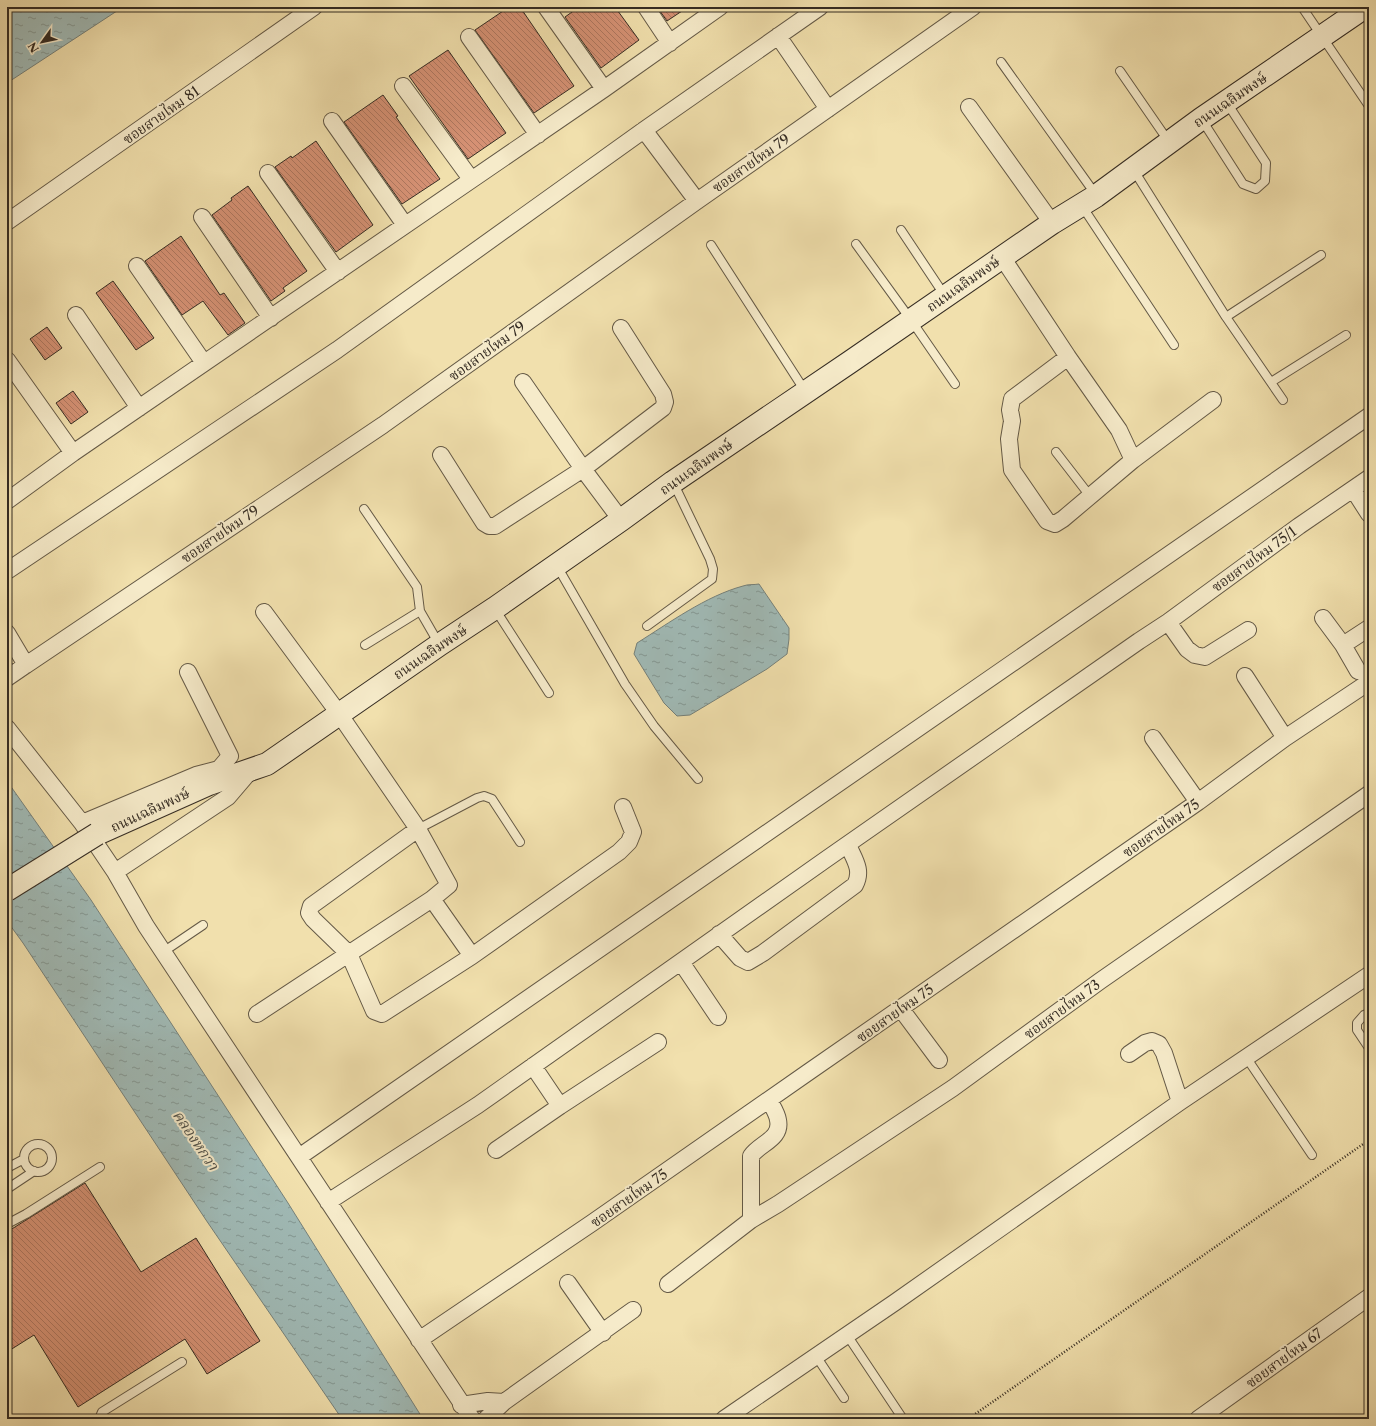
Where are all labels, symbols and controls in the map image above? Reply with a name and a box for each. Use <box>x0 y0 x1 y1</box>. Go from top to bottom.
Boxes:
north arrow <box>22 22 62 62</box>
text: N <box>25 39 42 55</box>
street label: ถนนเฉลิมพงษ์ <box>1190 68 1271 131</box>
street label: ซอยสายไหม 81 <box>119 81 203 148</box>
street label: ซอยสายไหม 79 <box>708 129 793 196</box>
street label: ถนนเฉลิมพงษ์ <box>923 252 1003 316</box>
street label: ซอยสายไหม 79 <box>445 316 529 385</box>
street label: ถนนเฉลิมพงษ์ <box>656 435 736 499</box>
street label: ซอยสายไหม 79 <box>177 500 263 567</box>
street label: ซอยสายไหม 75/1 <box>1207 521 1300 596</box>
street label: ถนนเฉลิมพงษ์ <box>390 620 471 683</box>
street label: ถนนเฉลิมพงษ์ <box>108 784 193 836</box>
street label: ซอยสายไหม 75 <box>1118 794 1203 861</box>
street label: ซอยสายไหม 73 <box>1020 974 1104 1043</box>
street label: ซอยสายไหม 75 <box>852 979 937 1046</box>
water label: คลองหกวา <box>169 1106 223 1174</box>
street label: ซอยสายไหม 75 <box>586 1164 671 1231</box>
street label: ซอยสายไหม 67 <box>1242 1323 1326 1392</box>

